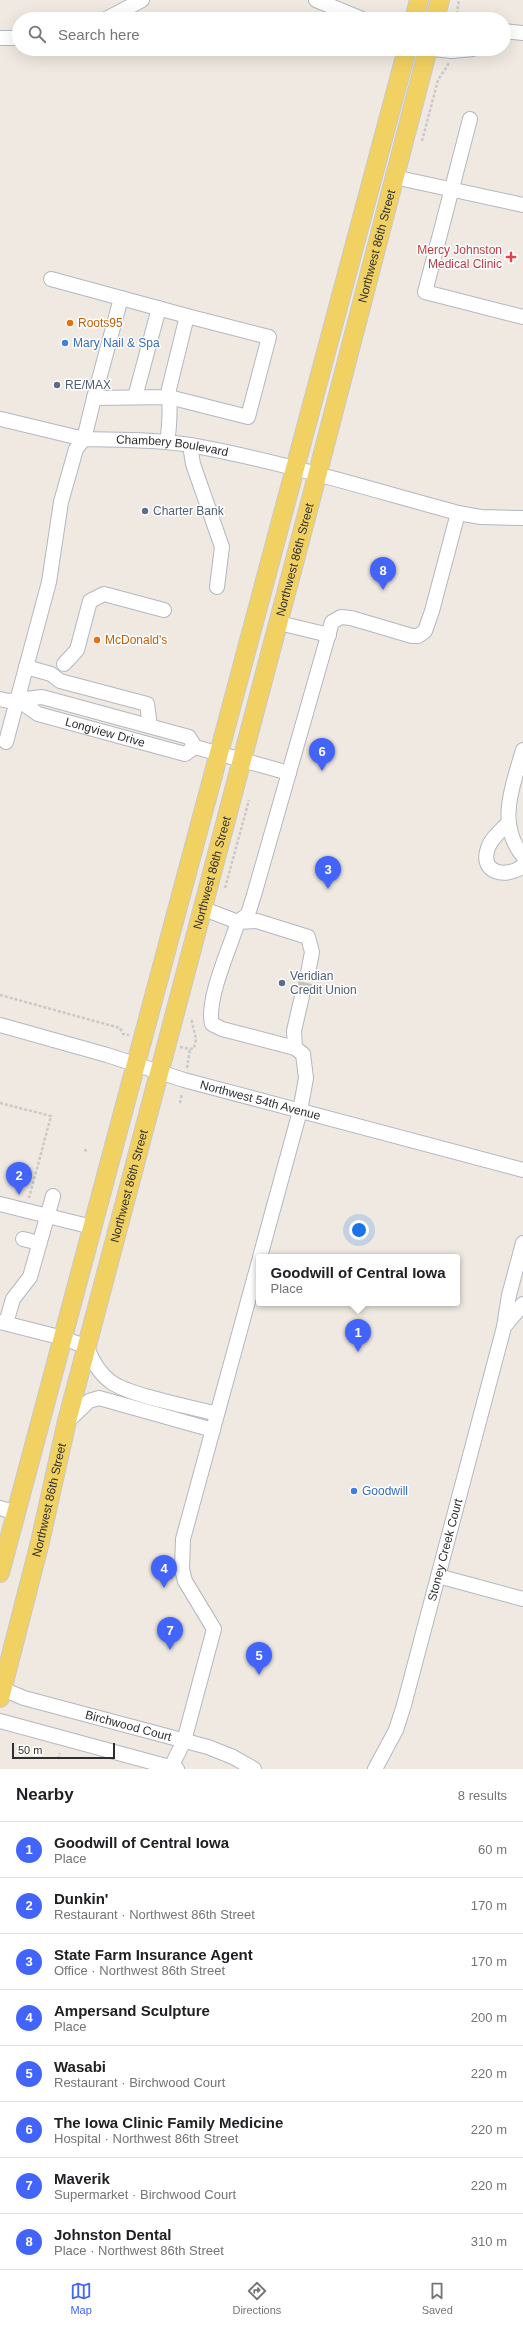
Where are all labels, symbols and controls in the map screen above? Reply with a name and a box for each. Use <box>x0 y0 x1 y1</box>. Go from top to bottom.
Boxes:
search box <box>12 12 511 56</box>
icon: search <box>26 23 48 45</box>
text: Search here <box>58 26 140 43</box>
street label: Northwest 86th Street <box>355 188 398 304</box>
place label: Mercy Johnston Medical Clinic <box>417 243 502 271</box>
marker: Mercy Johnston Medical Clinic <box>505 251 517 263</box>
place label: Roots95 <box>78 316 123 330</box>
marker: Roots95 <box>65 318 75 328</box>
place label: Mary Nail & Spa <box>73 336 160 350</box>
marker: Mary Nail & Spa <box>60 338 70 348</box>
place label: RE/MAX <box>65 378 111 392</box>
marker: RE/MAX <box>52 380 62 390</box>
street label: Chambery Boulevard <box>116 433 229 459</box>
street label: Northwest 86th Street <box>273 501 317 618</box>
place label: Charter Bank <box>153 504 225 518</box>
marker: Charter Bank <box>140 506 150 516</box>
pin: 8 <box>370 557 396 590</box>
place label: McDonald's <box>105 633 167 647</box>
marker: McDonald's <box>92 635 102 645</box>
street label: Longview Drive <box>64 715 147 750</box>
pin: 6 <box>309 738 335 771</box>
street label: Northwest 86th Street <box>190 814 234 931</box>
pin: 3 <box>315 856 341 889</box>
place label: Veridian Credit Union <box>290 969 357 997</box>
marker: Veridian Credit Union <box>277 978 287 988</box>
street label: Northwest 54th Avenue <box>199 1078 322 1123</box>
street label: Northwest 86th Street <box>108 1127 151 1244</box>
pin: 2 <box>6 1162 32 1195</box>
your location <box>349 1220 369 1240</box>
popup <box>256 1254 460 1306</box>
text: Goodwill of Central Iowa <box>270 1264 446 1281</box>
text: Place <box>270 1281 303 1296</box>
pin: 1 <box>345 1319 371 1352</box>
street label: Northwest 86th Street <box>29 1441 69 1558</box>
place label: Goodwill <box>362 1484 408 1498</box>
marker: Goodwill <box>349 1486 359 1496</box>
street label: Stoney Creek Court <box>425 1496 465 1603</box>
pin: 4 <box>151 1555 177 1588</box>
pin: 7 <box>157 1617 183 1650</box>
pin: 5 <box>246 1642 272 1675</box>
street label: Birchwood Court <box>84 1708 174 1744</box>
scale bar <box>12 1741 115 1760</box>
text: 50 m <box>18 1744 42 1756</box>
text: Nearby <box>16 1785 74 1804</box>
text: 8 results <box>458 1788 507 1803</box>
text: Goodwill of Central Iowa <box>54 1834 229 1851</box>
text: 1 <box>25 1842 33 1857</box>
text: 60 m <box>478 1842 507 1857</box>
text: Place <box>54 1851 87 1866</box>
text: Dunkin' <box>54 1890 108 1907</box>
text: 2 <box>25 1898 33 1913</box>
text: 170 m <box>471 1898 507 1913</box>
text: Restaurant · Northwest 86th Street <box>54 1907 255 1922</box>
text: State Farm Insurance Agent <box>54 1946 253 1963</box>
text: 3 <box>25 1954 33 1969</box>
text: 170 m <box>471 1954 507 1969</box>
text: Office · Northwest 86th Street <box>54 1963 225 1978</box>
text: Ampersand Sculpture <box>54 2002 210 2019</box>
text: 4 <box>25 2010 33 2025</box>
text: 200 m <box>471 2010 507 2025</box>
text: Place <box>54 2019 87 2034</box>
text: Wasabi <box>54 2058 106 2075</box>
text: 5 <box>25 2066 33 2081</box>
text: 220 m <box>471 2066 507 2081</box>
text: Restaurant · Birchwood Court <box>54 2075 225 2090</box>
text: The Iowa Clinic Family Medicine <box>54 2114 283 2131</box>
text: 6 <box>25 2122 33 2137</box>
text: 220 m <box>471 2122 507 2137</box>
text: Hospital · Northwest 86th Street <box>54 2131 238 2146</box>
text: Maverik <box>54 2170 110 2187</box>
text: 7 <box>25 2178 33 2193</box>
text: 220 m <box>471 2178 507 2193</box>
text: Supermarket · Birchwood Court <box>54 2187 236 2202</box>
text: Johnston Dental <box>54 2226 172 2243</box>
text: 8 <box>25 2234 33 2249</box>
text: 310 m <box>471 2234 507 2249</box>
text: Place · Northwest 86th Street <box>54 2243 224 2258</box>
tab: Map <box>70 2280 92 2316</box>
tab: Directions <box>232 2280 281 2316</box>
tab: Saved <box>422 2280 453 2316</box>

